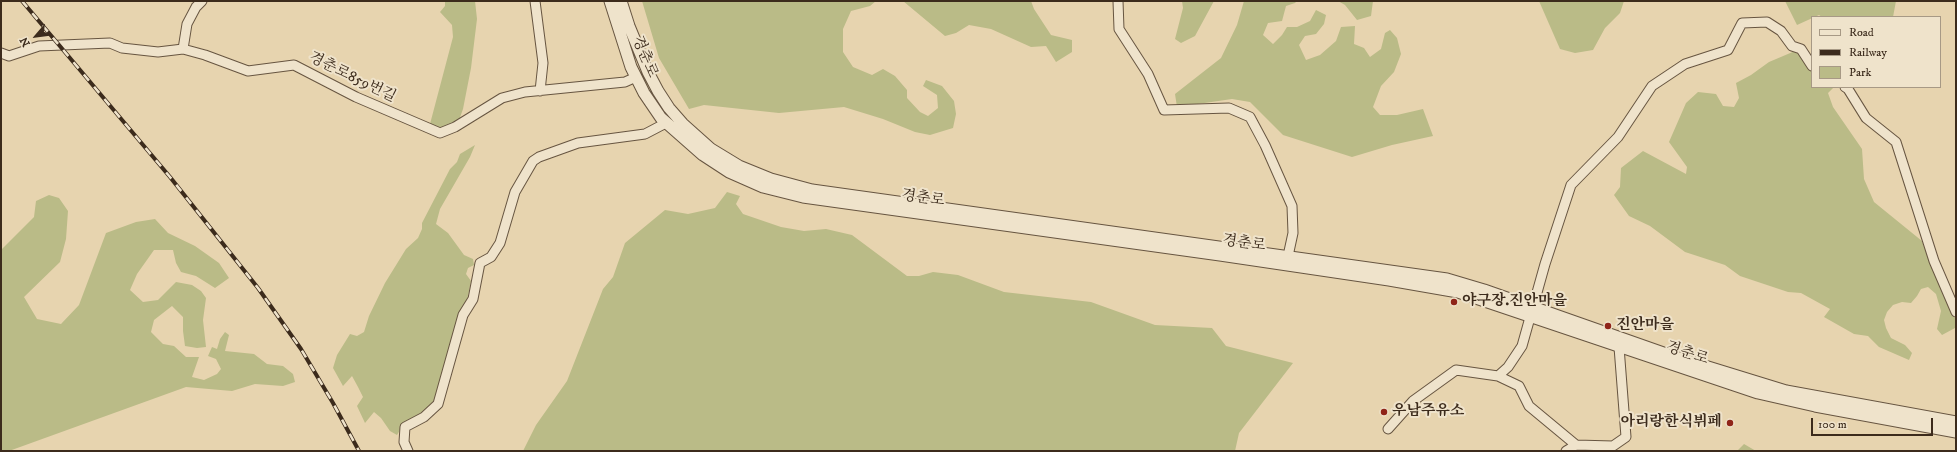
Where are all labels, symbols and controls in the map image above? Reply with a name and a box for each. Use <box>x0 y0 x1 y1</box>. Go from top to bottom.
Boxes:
north arrow <box>16 16 56 56</box>
legend <box>1811 16 1941 88</box>
text: Road <box>1849 25 1874 40</box>
street label: 경춘로 <box>627 33 661 81</box>
text: N <box>17 34 34 49</box>
text: Railway <box>1849 45 1887 60</box>
street label: 경춘로859번길 <box>305 49 399 107</box>
text: Park <box>1849 65 1871 80</box>
street label: 경춘로 <box>900 187 946 211</box>
street label: 경춘로 <box>1221 232 1267 256</box>
place label: 야구장.진안마을 <box>1462 293 1567 311</box>
marker: 야구장.진안마을 <box>1449 297 1459 307</box>
place label: 진안마을 <box>1616 317 1674 335</box>
marker: 진안마을 <box>1603 321 1613 331</box>
street label: 경춘로 <box>1664 339 1710 369</box>
place label: 우남주유소 <box>1392 403 1464 421</box>
marker: 우남주유소 <box>1379 407 1389 417</box>
scale bar <box>1813 410 1935 436</box>
place label: 아리랑한식뷔페 <box>1621 414 1722 432</box>
text: 100 m <box>1818 417 1847 432</box>
marker: 아리랑한식뷔페 <box>1725 418 1735 428</box>

